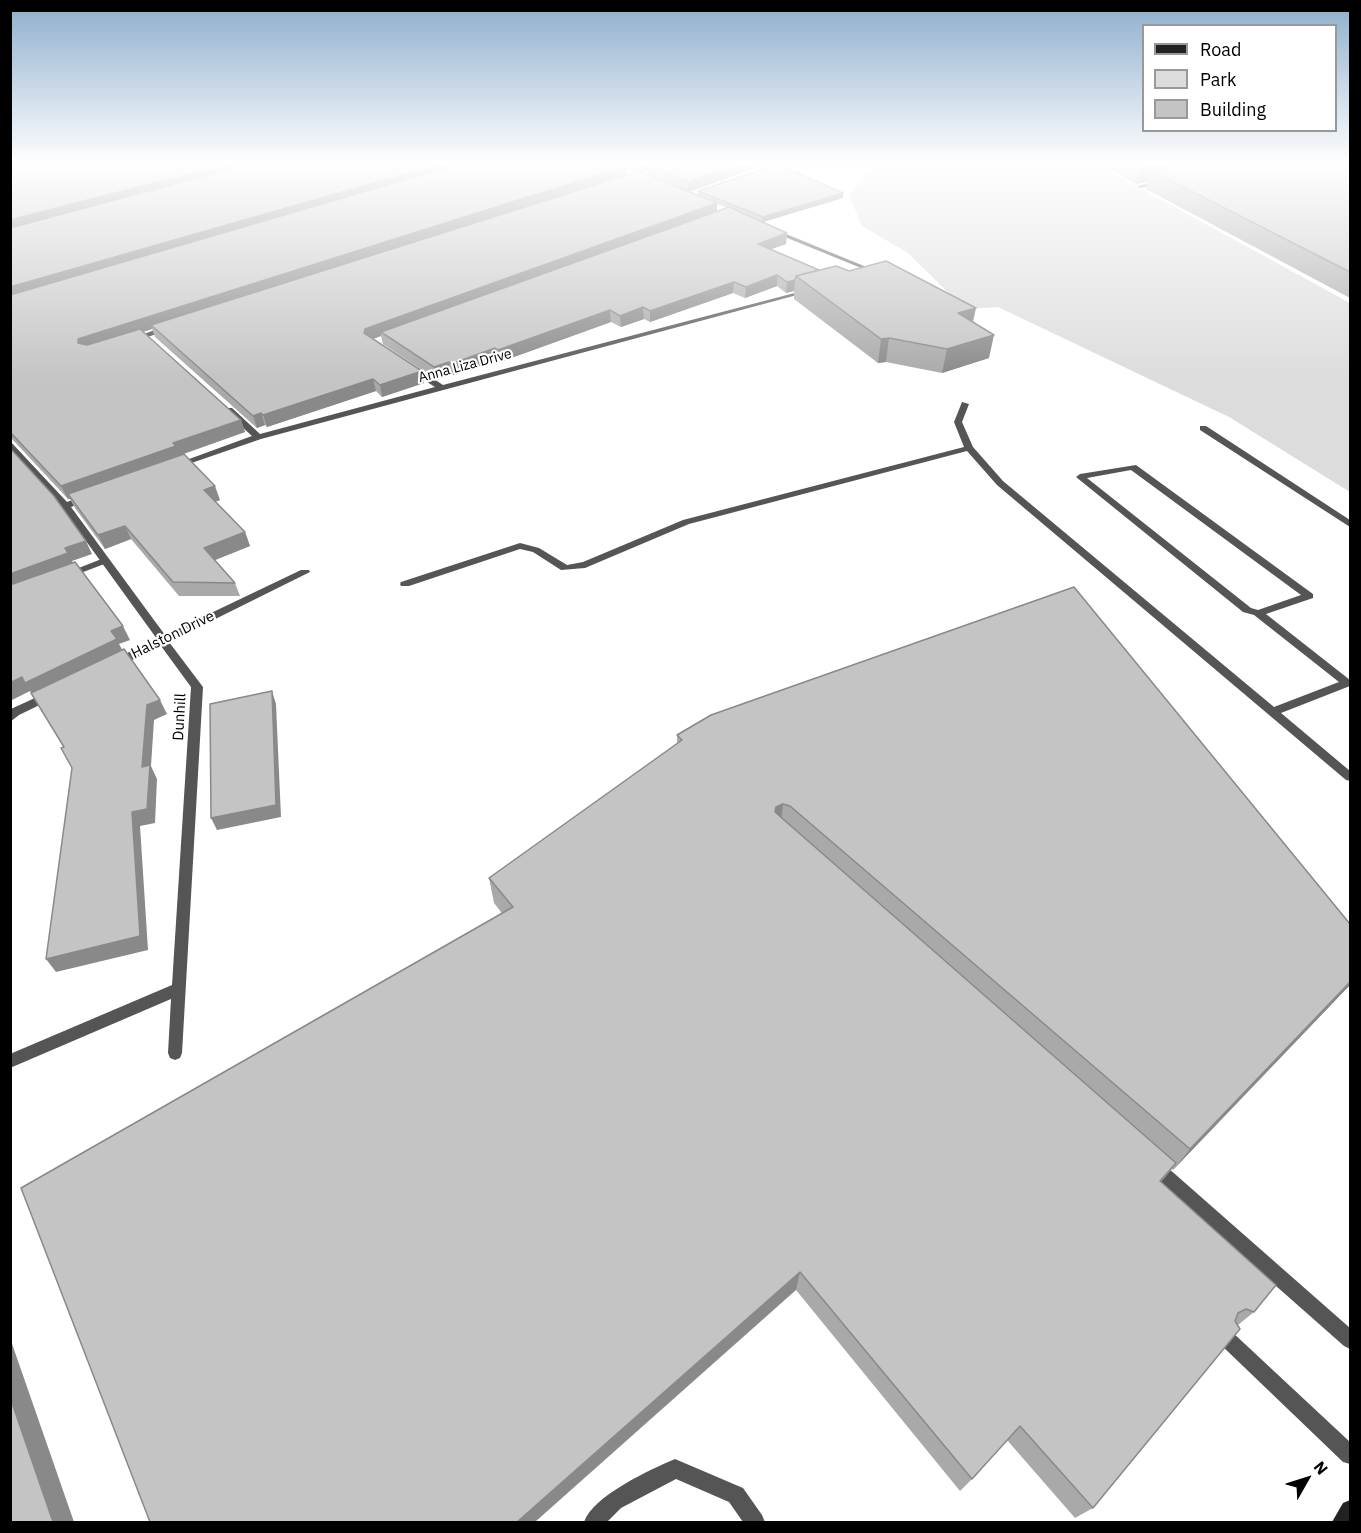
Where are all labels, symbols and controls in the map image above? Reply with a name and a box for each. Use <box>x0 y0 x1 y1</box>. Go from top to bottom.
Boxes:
legend <box>1142 24 1337 132</box>
text: Road <box>1200 38 1241 61</box>
text: Park <box>1200 68 1236 91</box>
text: Building <box>1200 98 1266 121</box>
street label: Anna Liza Drive <box>416 345 514 387</box>
street label: Halston Drive <box>128 607 218 663</box>
street label: Dunhill <box>170 693 190 741</box>
north arrow <box>1277 1449 1337 1509</box>
text: N <box>1310 1457 1332 1478</box>

